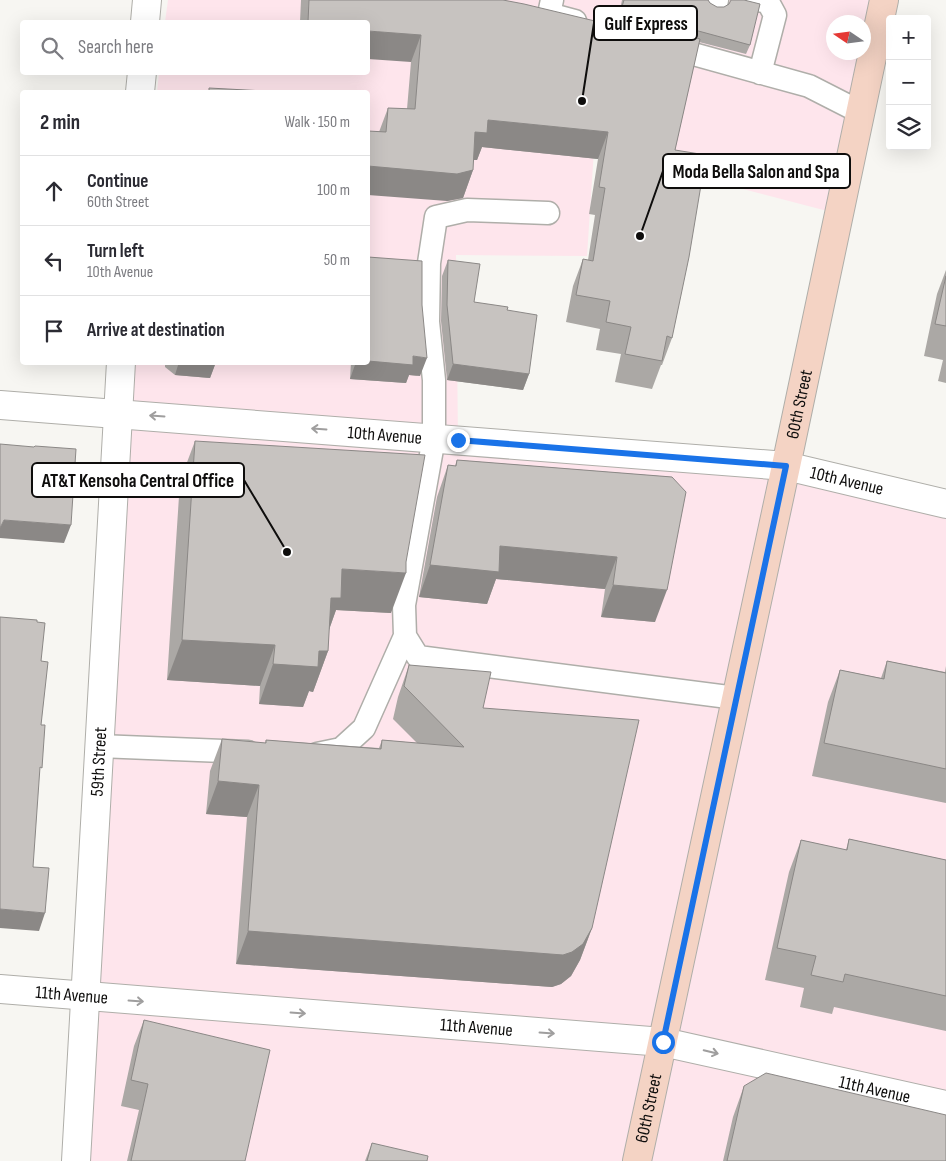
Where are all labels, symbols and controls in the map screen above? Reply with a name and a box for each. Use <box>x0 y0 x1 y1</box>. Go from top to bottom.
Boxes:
callout: Gulf Express <box>594 6 697 40</box>
text: Gulf Express <box>604 13 688 36</box>
north arrow <box>826 15 871 60</box>
map controls <box>886 15 931 150</box>
button: + <box>886 15 931 60</box>
search box <box>20 20 370 75</box>
icon: search <box>38 34 66 62</box>
text: Search here <box>78 36 154 59</box>
button: − <box>886 60 931 105</box>
button: layers <box>886 105 931 150</box>
text: 2 min <box>40 110 80 135</box>
text: Walk · 150 m <box>285 113 350 132</box>
callout: Moda Bella Salon and Spa <box>663 154 850 188</box>
text: Moda Bella Salon and Spa <box>673 161 839 184</box>
text: Continue <box>87 170 148 193</box>
icon: ahead <box>40 177 68 205</box>
text: 100 m <box>317 181 350 200</box>
text: 60th Street <box>87 193 149 212</box>
text: Turn left <box>87 240 144 263</box>
icon: left <box>40 247 68 275</box>
text: 50 m <box>324 251 350 270</box>
text: 10th Avenue <box>87 263 153 282</box>
icon: arrive <box>40 317 68 345</box>
text: Arrive at destination <box>87 319 225 342</box>
street label: 60th Street <box>782 367 817 441</box>
one-way arrow <box>149 412 165 421</box>
street label: 10th Avenue <box>347 422 423 448</box>
one-way arrow <box>311 424 327 434</box>
route end <box>447 429 470 452</box>
street label: 10th Avenue <box>808 462 886 499</box>
callout: AT&T Kensoha Central Office <box>32 463 244 497</box>
text: AT&T Kensoha Central Office <box>41 470 234 493</box>
street label: 59th Street <box>86 726 111 797</box>
street label: 11th Avenue <box>35 981 109 1008</box>
one-way arrow <box>128 996 144 1005</box>
one-way arrow <box>290 1009 306 1018</box>
street label: 11th Avenue <box>439 1014 514 1040</box>
one-way arrow <box>539 1028 555 1037</box>
route start <box>652 1031 675 1054</box>
one-way arrow <box>702 1048 718 1058</box>
street label: 60th Street <box>631 1071 666 1145</box>
street label: 11th Avenue <box>837 1071 912 1107</box>

